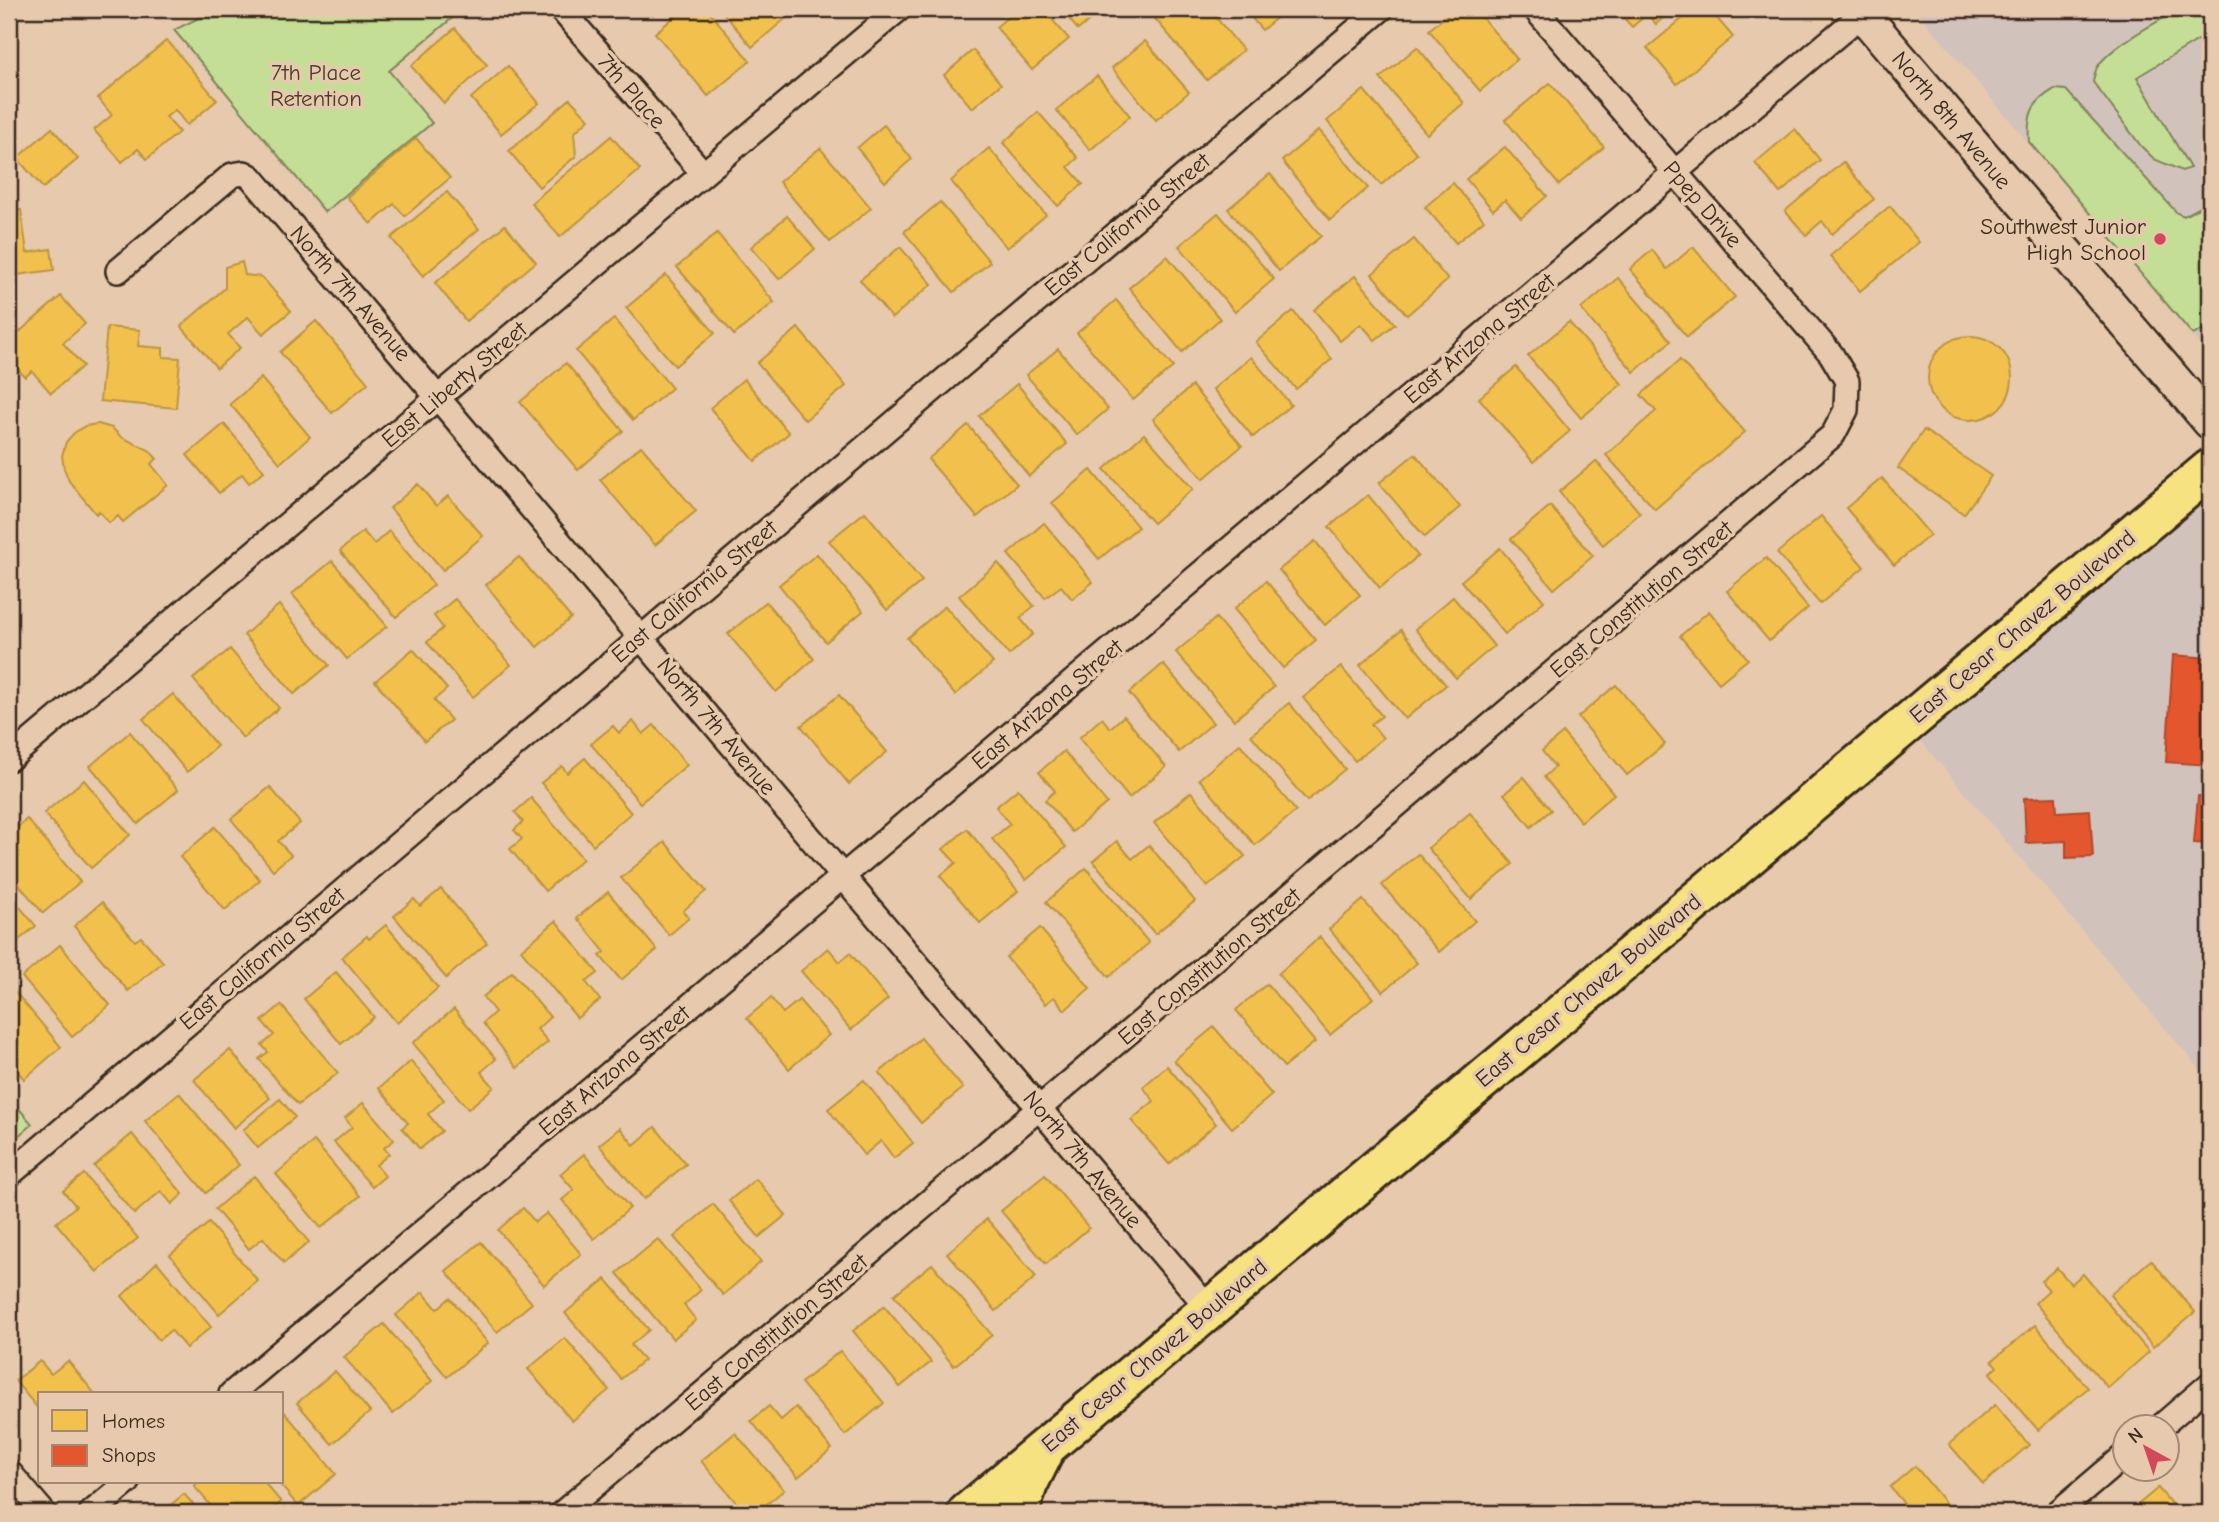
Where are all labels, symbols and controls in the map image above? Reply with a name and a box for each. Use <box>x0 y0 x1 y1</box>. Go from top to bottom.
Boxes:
street label: North 8th Avenue <box>1886 46 2017 195</box>
street label: 7th Place <box>592 49 671 134</box>
park label: 7th Place Retention <box>270 59 362 112</box>
street label: East California Street <box>1039 146 1217 302</box>
street label: Ppep Drive <box>1658 155 1748 253</box>
place label: Southwest Junior High School <box>1980 213 2147 266</box>
street label: North 7th Avenue <box>284 220 417 367</box>
marker: Southwest Junior High School <box>2152 231 2168 247</box>
street label: East Arizona Street <box>1398 266 1561 409</box>
street label: East Liberty Street <box>376 315 534 453</box>
street label: East California Street <box>606 513 784 669</box>
street label: East Constitution Street <box>1544 514 1739 684</box>
street label: East Cesar Chavez Boulevard <box>1904 524 2141 729</box>
street label: East Arizona Street <box>966 632 1129 775</box>
street label: North 7th Avenue <box>651 652 782 800</box>
street label: East California Street <box>174 880 352 1036</box>
street label: East Constitution Street <box>1112 881 1307 1051</box>
street label: East Cesar Chavez Boulevard <box>1470 888 1707 1093</box>
street label: East Arizona Street <box>533 998 696 1141</box>
street label: North 7th Avenue <box>1017 1085 1148 1233</box>
street label: East Constitution Street <box>679 1247 874 1417</box>
street label: East Cesar Chavez Boulevard <box>1036 1253 1273 1458</box>
legend <box>38 1392 284 1484</box>
text: Homes <box>102 1409 165 1433</box>
north arrow <box>2110 1414 2180 1484</box>
text: N <box>2124 1423 2148 1448</box>
text: Shops <box>102 1443 156 1467</box>

